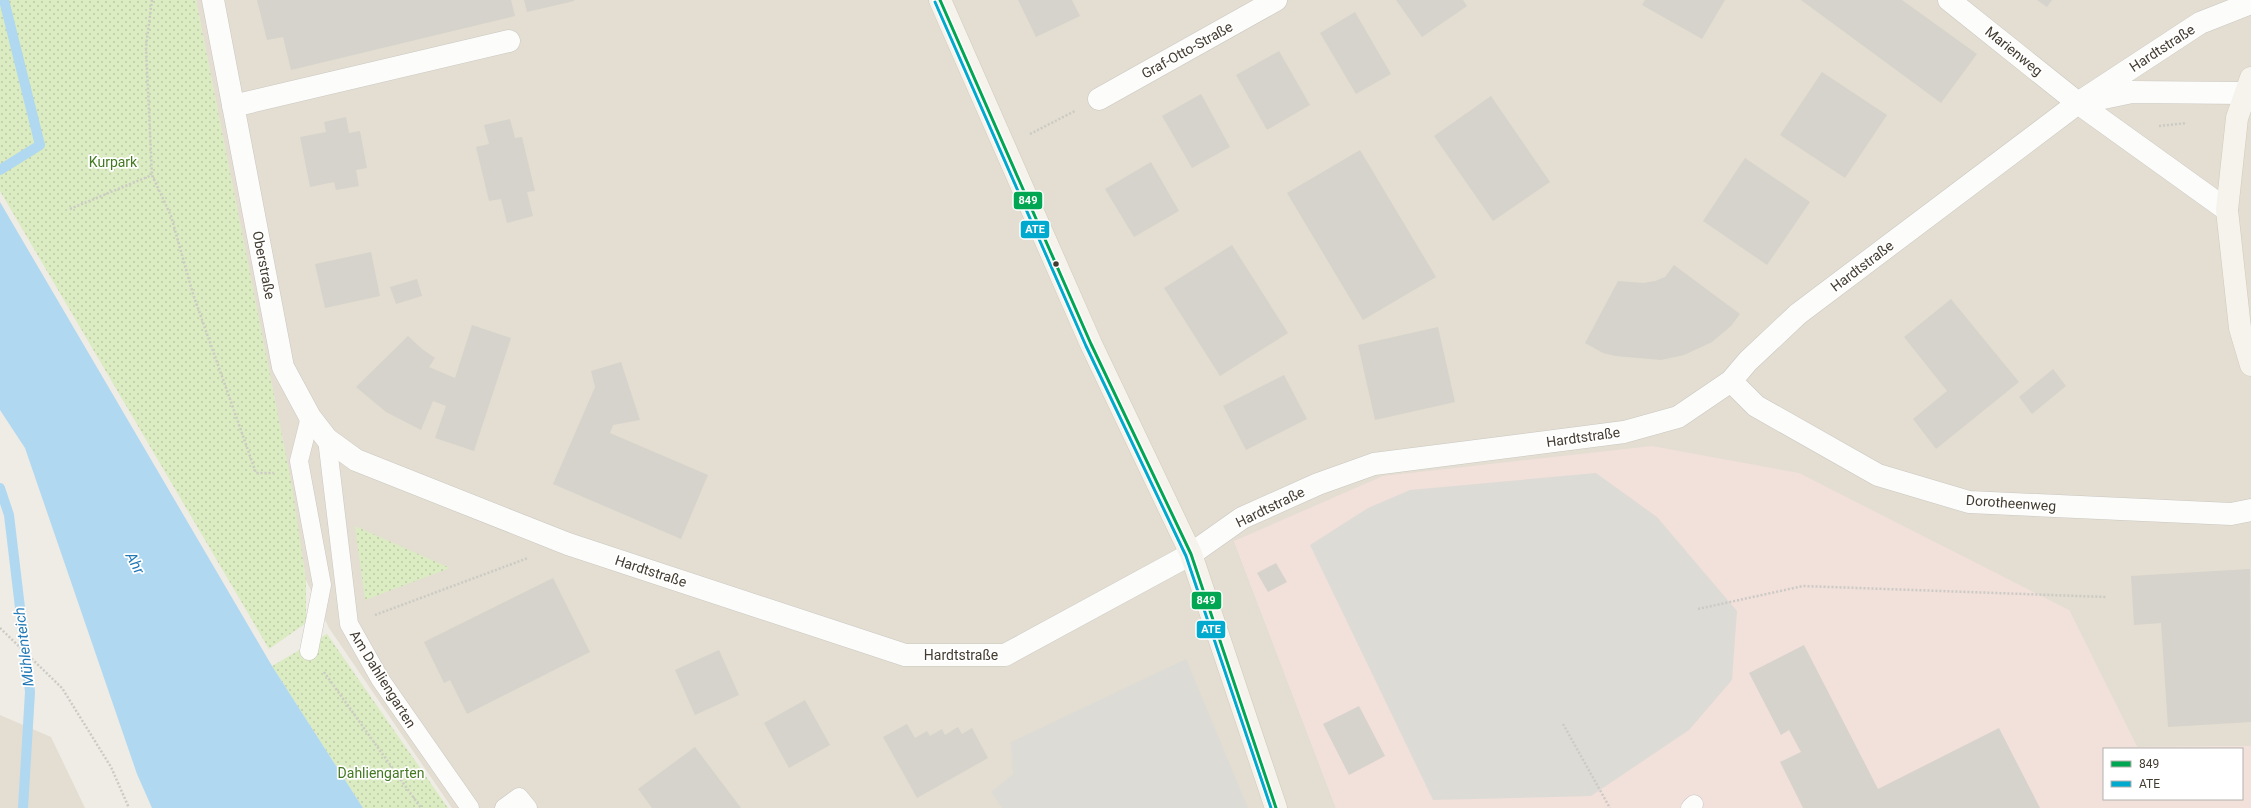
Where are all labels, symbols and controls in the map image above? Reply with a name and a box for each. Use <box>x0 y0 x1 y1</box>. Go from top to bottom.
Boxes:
street label: Graf-Otto-Straße <box>1139 18 1235 82</box>
street label: Hardtstraße <box>2126 21 2198 75</box>
street label: Marienweg <box>1982 23 2046 79</box>
park label: Kurpark <box>89 154 138 170</box>
line badge: 849 <box>1013 191 1043 210</box>
text: 849 <box>1019 194 1037 207</box>
line badge: ATE <box>1020 220 1050 239</box>
text: ATE <box>1025 223 1045 236</box>
street label: Oberstraße <box>250 229 278 301</box>
street label: Hardtstraße <box>1827 237 1897 295</box>
unlabelled marker <box>1051 259 1061 269</box>
street label: Hardtstraße <box>1545 424 1621 450</box>
street label: Hardtstraße <box>1233 484 1307 530</box>
street label: Dorotheenweg <box>1965 492 2057 514</box>
water label: Ahr <box>121 548 149 578</box>
street label: Hardtstraße <box>613 552 689 590</box>
line badge: 849 <box>1191 591 1222 610</box>
text: 849 <box>1197 594 1215 607</box>
water label: Mühlenteich <box>10 606 38 688</box>
line badge: ATE <box>1196 620 1226 639</box>
text: ATE <box>1201 623 1221 636</box>
street label: Am Dahliengarten <box>347 627 419 731</box>
street label: Hardtstraße <box>924 647 998 663</box>
legend <box>2103 748 2243 800</box>
text: 849 <box>2139 757 2159 771</box>
park label: Dahliengarten <box>338 765 424 781</box>
text: ATE <box>2139 777 2160 791</box>

